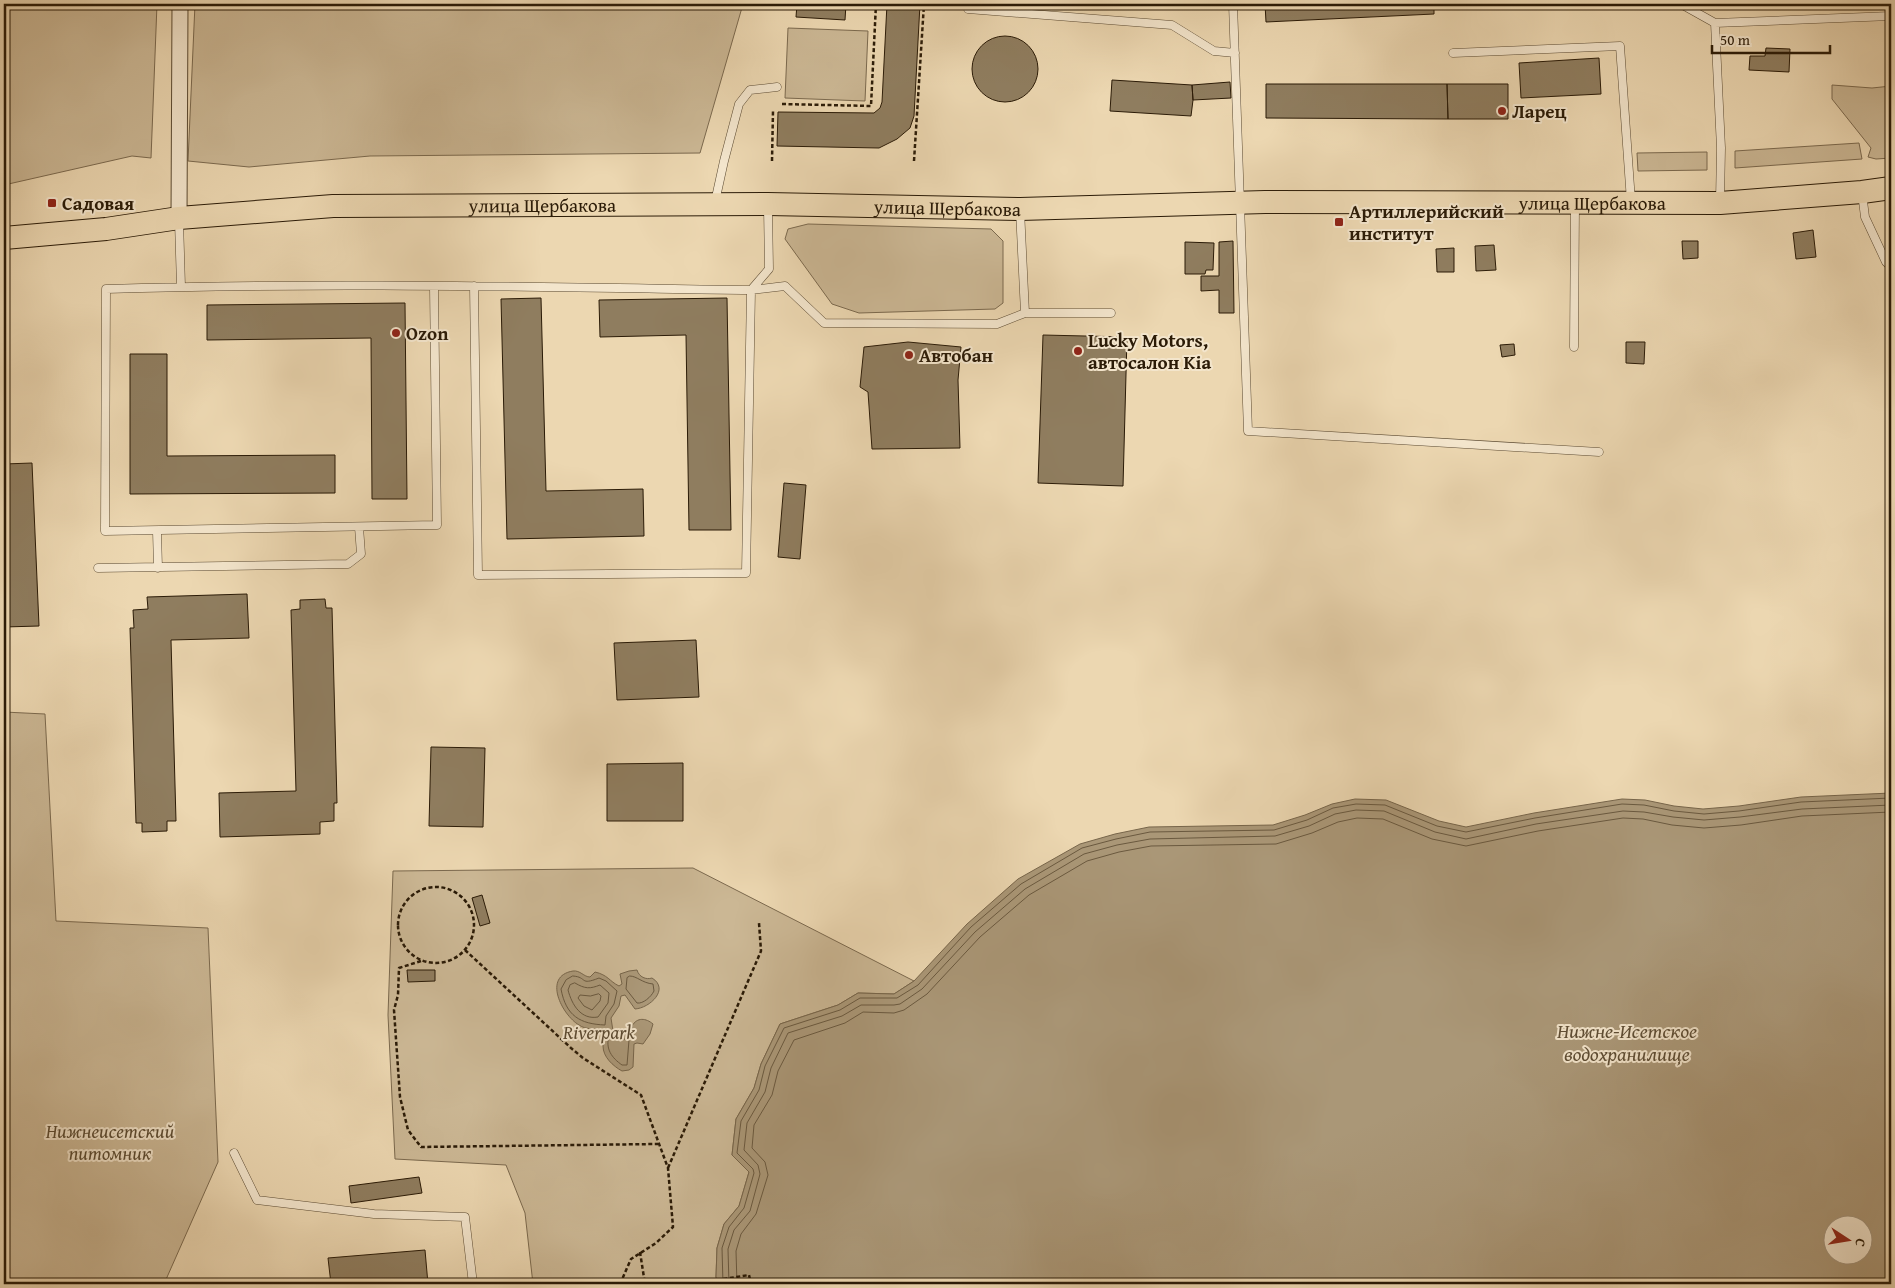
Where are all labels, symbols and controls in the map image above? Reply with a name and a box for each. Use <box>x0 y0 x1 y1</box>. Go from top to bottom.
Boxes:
scale bar <box>1712 22 1830 54</box>
text: 50 m <box>1720 29 1751 50</box>
place label: Ларец <box>1512 97 1567 125</box>
marker: Ларец <box>1496 105 1508 117</box>
place label: Садовая <box>62 189 134 217</box>
street label: улица Щербакова <box>1517 189 1666 217</box>
street label: улица Щербакова <box>467 191 616 219</box>
street label: улица Щербакова <box>872 192 1021 223</box>
marker: Садовая <box>46 197 58 209</box>
place label: Артиллерийский институт <box>1349 197 1504 247</box>
marker: Артиллерийский институт <box>1333 216 1345 228</box>
place label: Ozon <box>406 319 449 347</box>
place label: Lucky Motors, автосалон Kia <box>1088 326 1211 376</box>
marker: Ozon <box>390 327 402 339</box>
place label: Автобан <box>919 341 993 369</box>
marker: Lucky Motors, автосалон Kia <box>1072 345 1084 357</box>
marker: Автобан <box>903 349 915 361</box>
water label: Нижне-Исетское водохранилище <box>1557 1016 1697 1068</box>
park label: Riverpark <box>562 1018 635 1046</box>
park label: Нижнеисетский питомник <box>46 1117 175 1167</box>
north arrow <box>1822 1216 1872 1266</box>
text: С <box>1850 1237 1871 1249</box>

